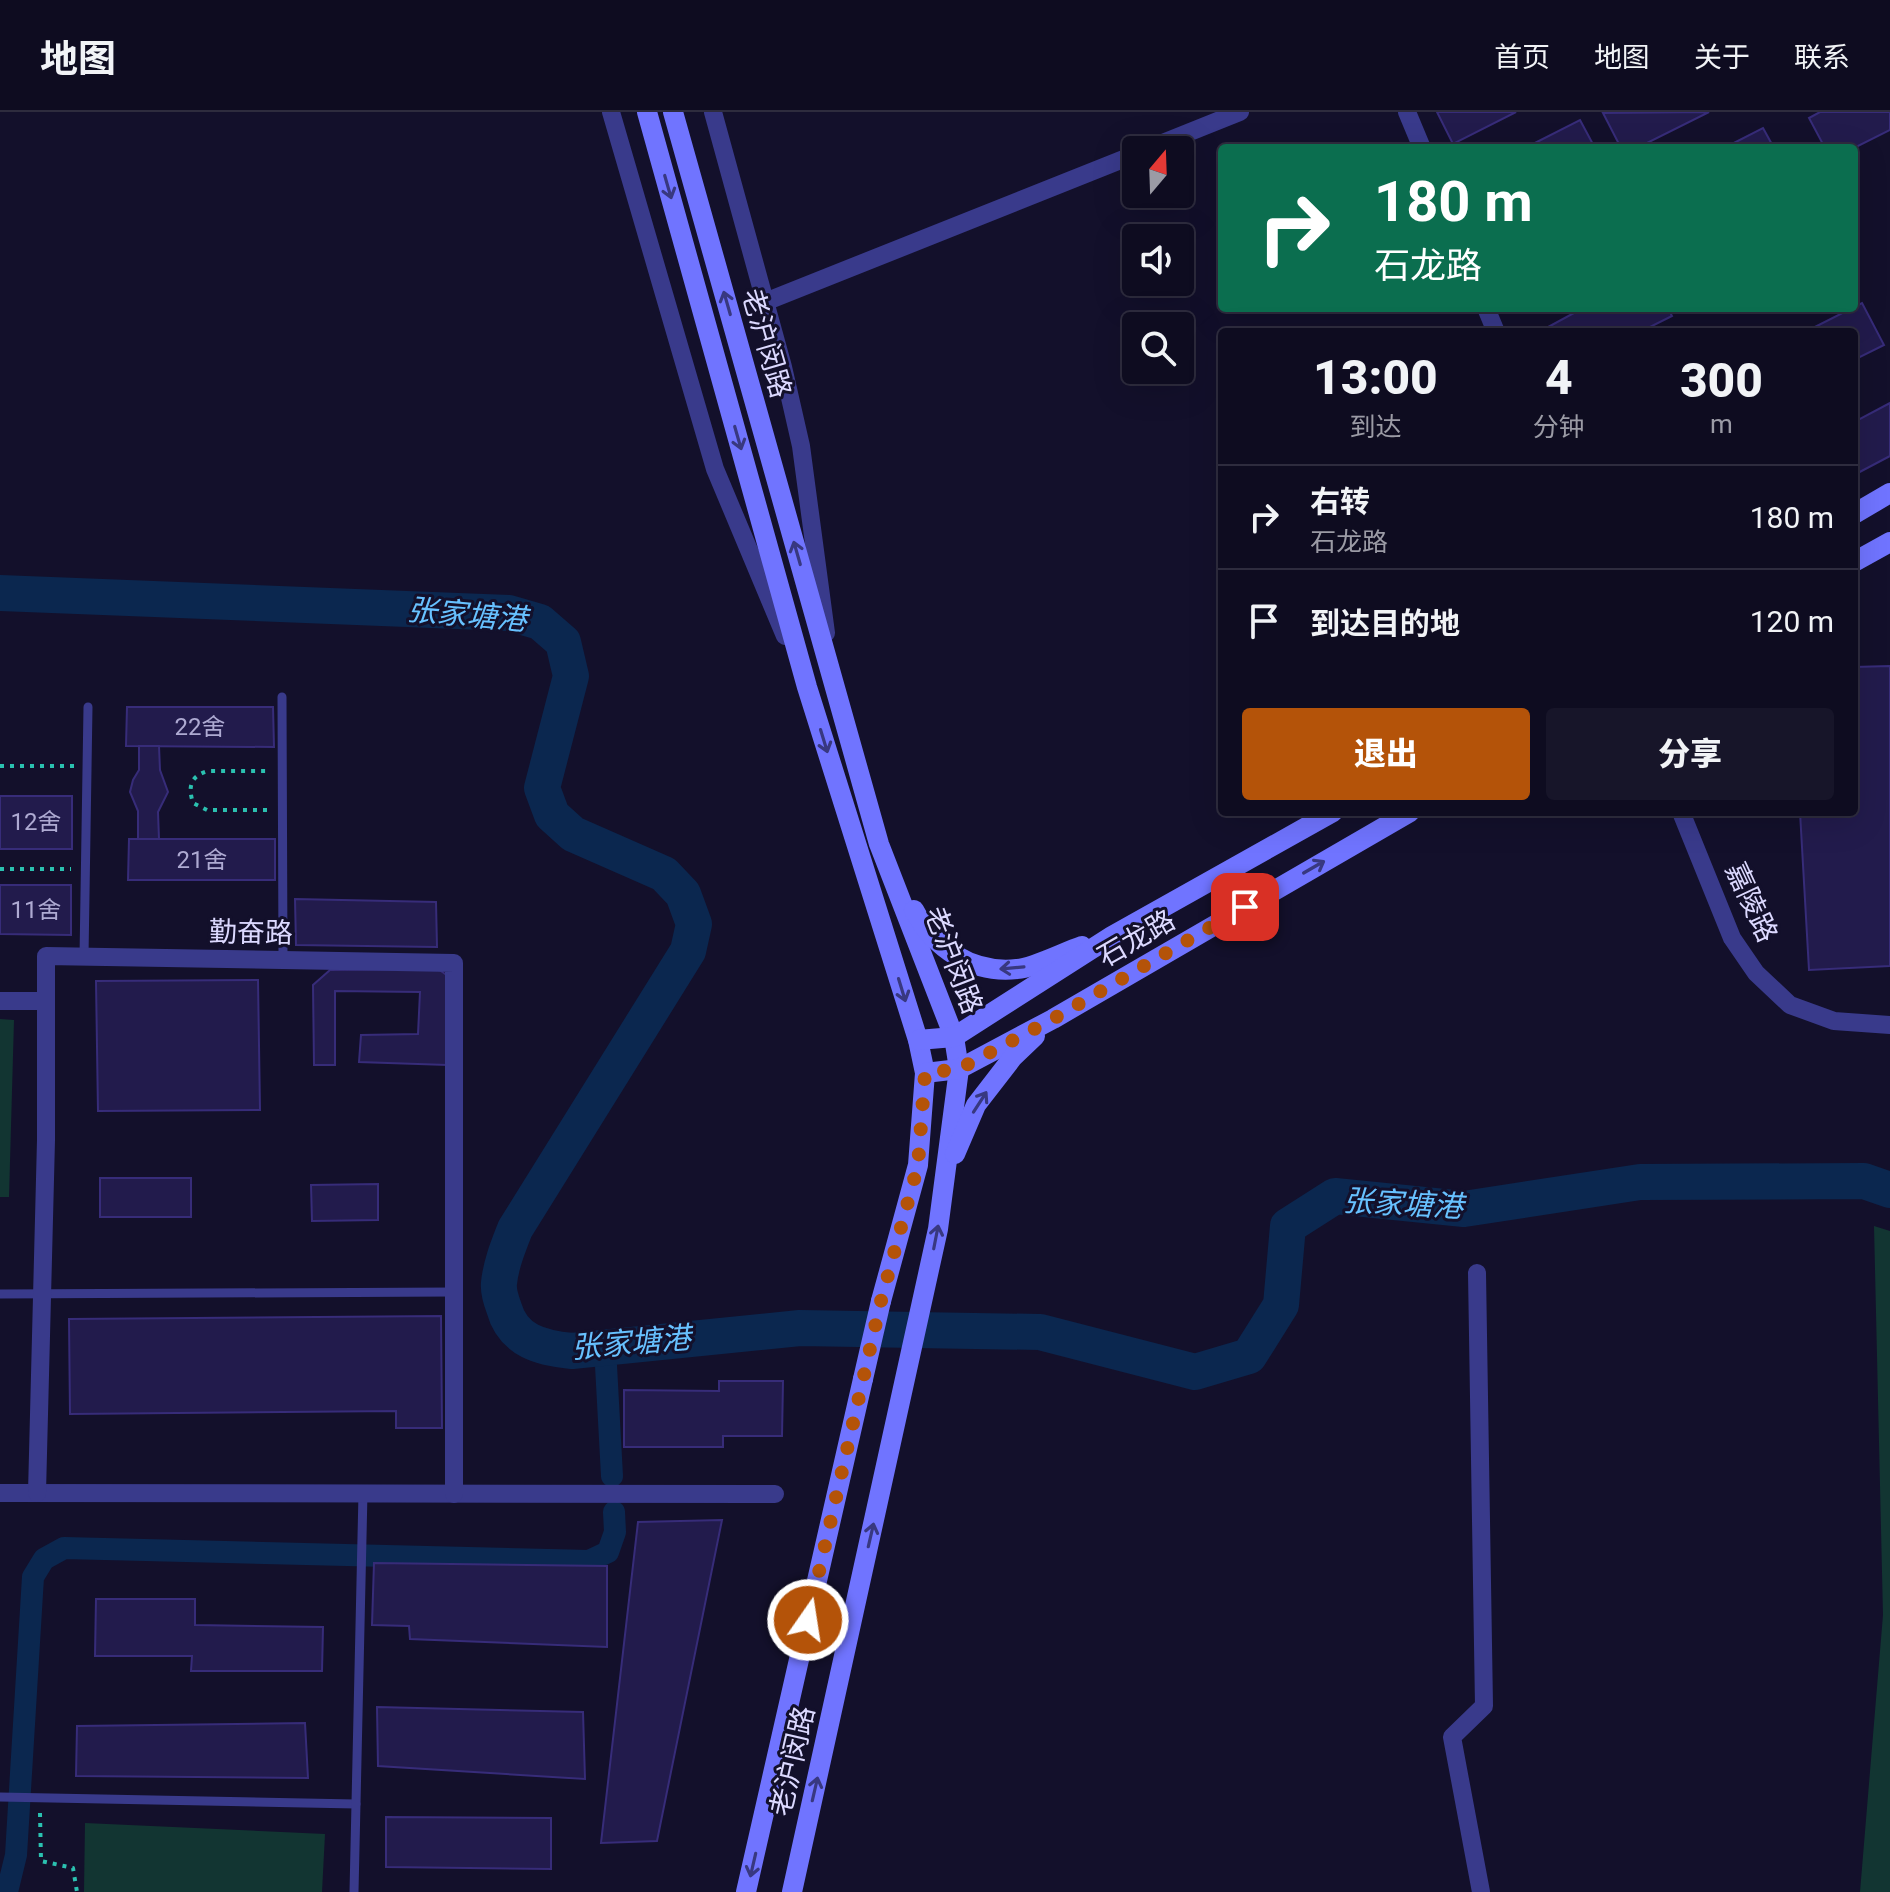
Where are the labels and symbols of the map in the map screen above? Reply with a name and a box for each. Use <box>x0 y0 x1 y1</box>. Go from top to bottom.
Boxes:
north arrow <box>1122 136 1194 208</box>
one-way arrow <box>661 174 676 200</box>
street label: 老沪闵路 <box>735 285 798 402</box>
one-way arrow <box>719 290 734 316</box>
one-way arrow <box>731 424 746 450</box>
one-way arrow <box>789 540 804 566</box>
water label: 张家塘港 <box>406 592 532 638</box>
house number: 22舍 <box>175 713 225 741</box>
one-way arrow <box>817 728 832 754</box>
house number: 12舍 <box>11 808 61 836</box>
house number: 21舍 <box>177 846 227 874</box>
street label: 嘉陵路 <box>1719 857 1784 947</box>
one-way arrow <box>1302 859 1326 874</box>
pin <box>1211 873 1279 941</box>
house number: 11舍 <box>11 896 61 924</box>
street label: 老沪闵路 <box>918 902 989 1018</box>
street label: 石龙路 <box>1092 903 1181 974</box>
street label: 勤奋路 <box>209 915 293 950</box>
one-way arrow <box>999 961 1026 976</box>
one-way arrow <box>895 976 910 1002</box>
one-way arrow <box>971 1091 988 1113</box>
water label: 张家塘港 <box>1342 1183 1468 1224</box>
one-way arrow <box>930 1225 945 1251</box>
water label: 张家塘港 <box>570 1319 696 1365</box>
one-way arrow <box>864 1522 879 1548</box>
position arrow <box>766 1578 850 1662</box>
street label: 老沪闵路 <box>764 1703 821 1819</box>
one-way arrow <box>808 1776 823 1802</box>
one-way arrow <box>744 1851 759 1877</box>

